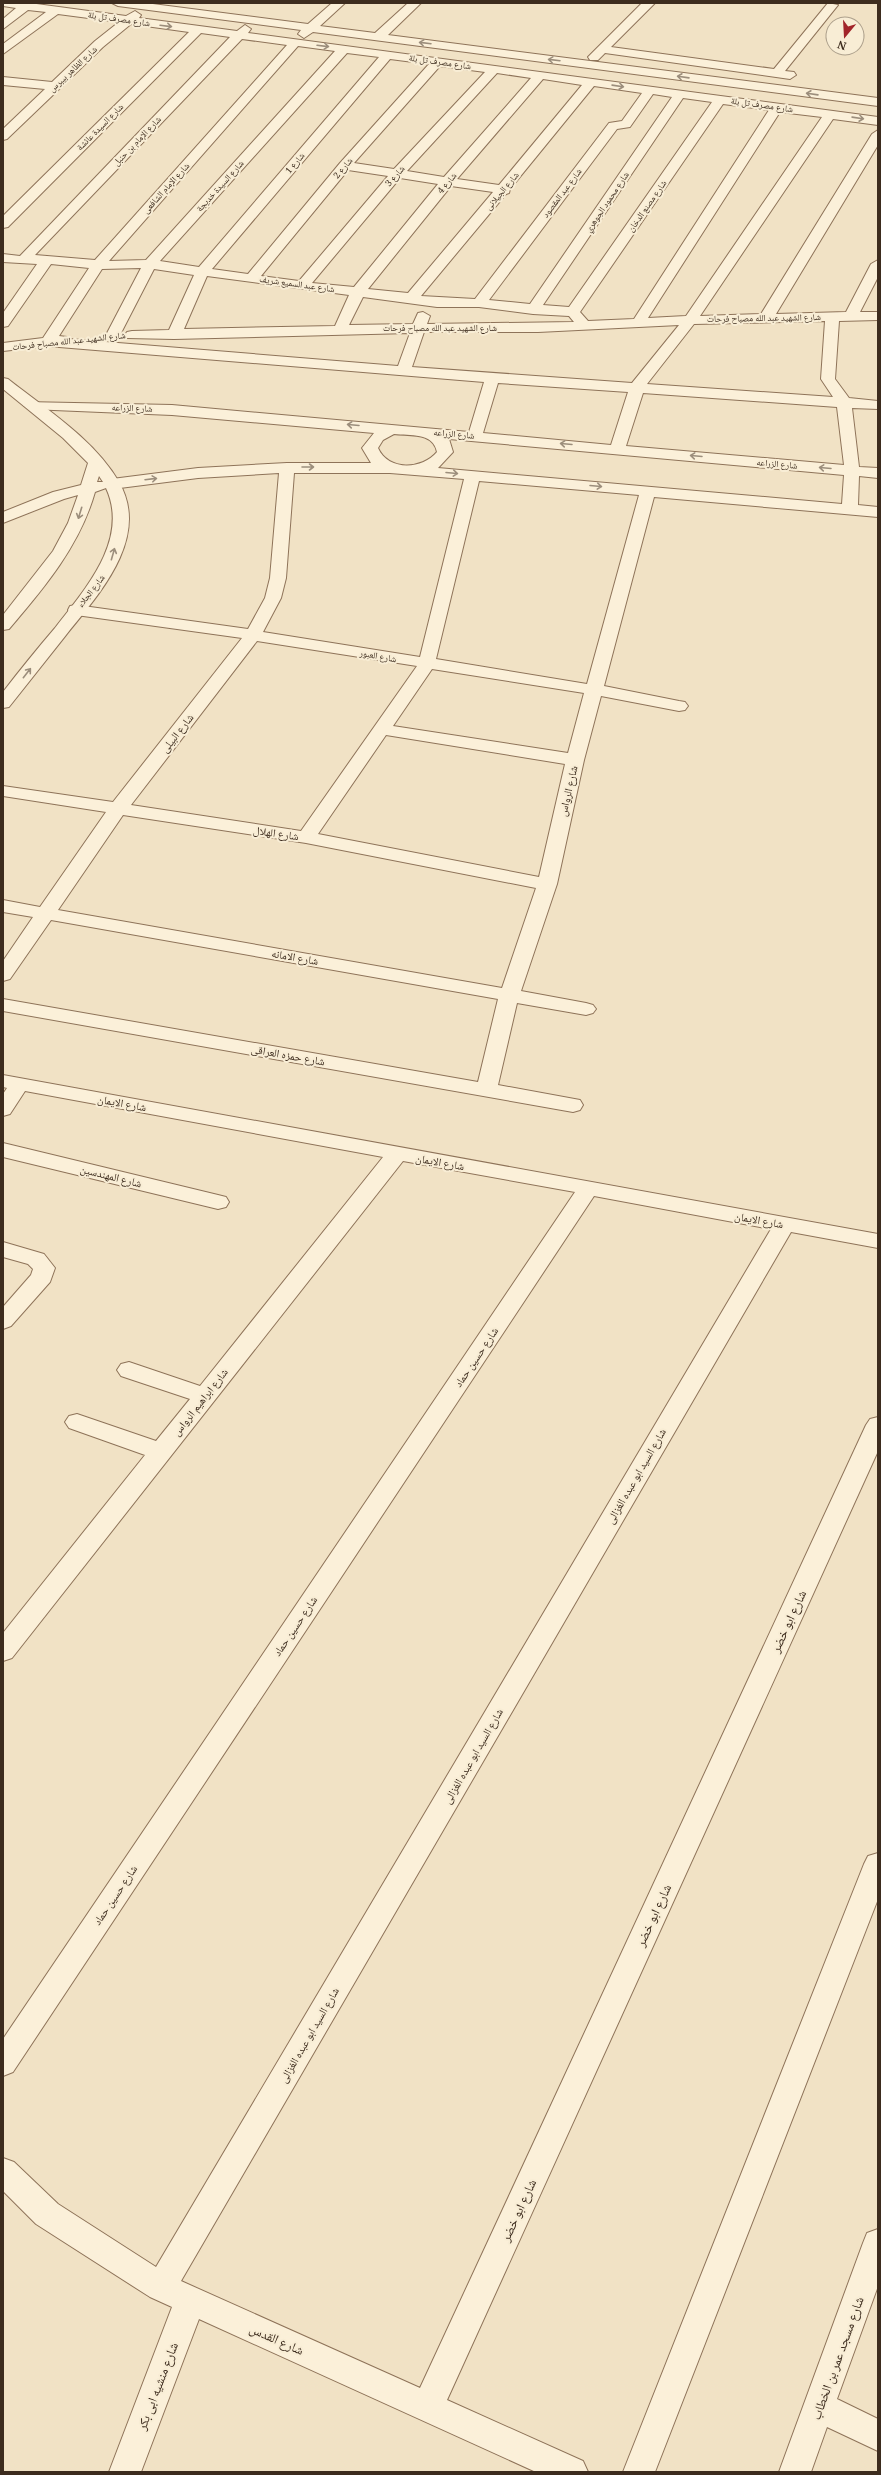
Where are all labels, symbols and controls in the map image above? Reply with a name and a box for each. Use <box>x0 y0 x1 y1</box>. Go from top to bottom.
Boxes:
street label: شارع مصرف تل بلة <box>87 8 151 32</box>
north arrow <box>825 16 865 56</box>
one-way arrow <box>160 22 173 30</box>
text: N <box>835 34 849 54</box>
one-way arrow <box>419 39 432 47</box>
street label: شارع الظاهر بيبرس <box>45 43 102 97</box>
one-way arrow <box>316 43 329 50</box>
street label: شارع مصرف تل بلة <box>408 51 472 75</box>
one-way arrow <box>548 56 561 64</box>
one-way arrow <box>677 73 690 81</box>
one-way arrow <box>611 82 624 90</box>
one-way arrow <box>806 90 819 98</box>
street label: شارع مصرف تل بلة <box>730 94 794 118</box>
street label: شارع السيدة عائشة <box>73 100 128 155</box>
street label: شارع الإمام بن حنبل <box>109 113 166 171</box>
one-way arrow <box>851 114 864 122</box>
street label: شارع 1 <box>282 149 310 178</box>
street label: شارع 2 <box>330 154 358 183</box>
street label: شارع السيدة خديجة <box>193 157 249 216</box>
street label: شارع الإمام الشافعى <box>139 159 194 218</box>
street label: شارع 3 <box>382 162 410 191</box>
street label: شارع عبد المقصود <box>539 165 587 222</box>
street label: شارع 4 <box>434 169 462 198</box>
street label: شارع الجيلانى <box>482 169 524 215</box>
street label: شارع محمود الجوهري <box>581 169 634 236</box>
street label: شارع مصنع الدخان <box>624 177 672 236</box>
street label: شارع عبد السميع شريف <box>258 272 336 298</box>
street label: شارع الشهيد عبد الله مصباح فرحات <box>707 310 821 328</box>
street label: شارع الشهيد عبد الله مصباح فرحات <box>383 321 497 337</box>
street label: شارع الشهيد عبد الله مصباح فرحات <box>12 328 127 356</box>
street label: شارع الزراعه <box>111 400 153 418</box>
one-way arrow <box>347 422 360 429</box>
street label: شارع الزراعه <box>433 425 475 445</box>
one-way arrow <box>560 441 573 448</box>
one-way arrow <box>690 453 703 460</box>
street label: شارع الزراعه <box>756 455 798 475</box>
one-way arrow <box>301 463 314 471</box>
one-way arrow <box>819 464 832 471</box>
one-way arrow <box>445 469 458 477</box>
one-way arrow <box>144 475 157 483</box>
one-way arrow <box>589 482 602 490</box>
one-way arrow <box>76 506 83 519</box>
one-way arrow <box>110 548 117 561</box>
street label: شارع الجلاء <box>74 571 110 612</box>
street label: شارع العبور <box>357 646 398 668</box>
one-way arrow <box>23 667 31 678</box>
street label: شارع البيلى <box>157 710 200 758</box>
street label: شارع الرواس <box>554 764 585 819</box>
street label: شارع الهلال <box>252 822 300 847</box>
street label: شارع الامانه <box>270 945 320 972</box>
street label: شارع حمزه العراقى <box>249 1041 326 1072</box>
street label: شارع الايمان <box>96 1091 148 1118</box>
street label: شارع الايمان <box>414 1150 466 1177</box>
street label: شارع المهندسين <box>78 1161 144 1194</box>
street label: شارع الايمان <box>733 1208 785 1235</box>
street label: شارع حسين حماد <box>450 1324 505 1392</box>
street label: شارع ابراهيم الرواس <box>168 1365 234 1441</box>
street label: شارع السيد ابو عبده الغزالى <box>602 1425 672 1528</box>
street label: شارع ابو خضر <box>765 1587 814 1658</box>
street label: شارع حسين حماد <box>269 1593 324 1661</box>
street label: شارع السيد ابو عبده الغزالى <box>439 1705 509 1808</box>
street label: شارع حسين حماد <box>89 1862 144 1930</box>
street label: شارع ابو خضر <box>630 1881 679 1952</box>
street label: شارع السيد ابو عبده الغزالى <box>275 1984 345 2087</box>
street label: شارع ابو خضر <box>495 2176 544 2247</box>
street label: شارع مسجد عمر بن الخطاب <box>806 2294 871 2424</box>
street label: شارع القدس <box>245 2319 307 2363</box>
street label: شارع منشيه ابى بكر <box>132 2340 186 2435</box>

